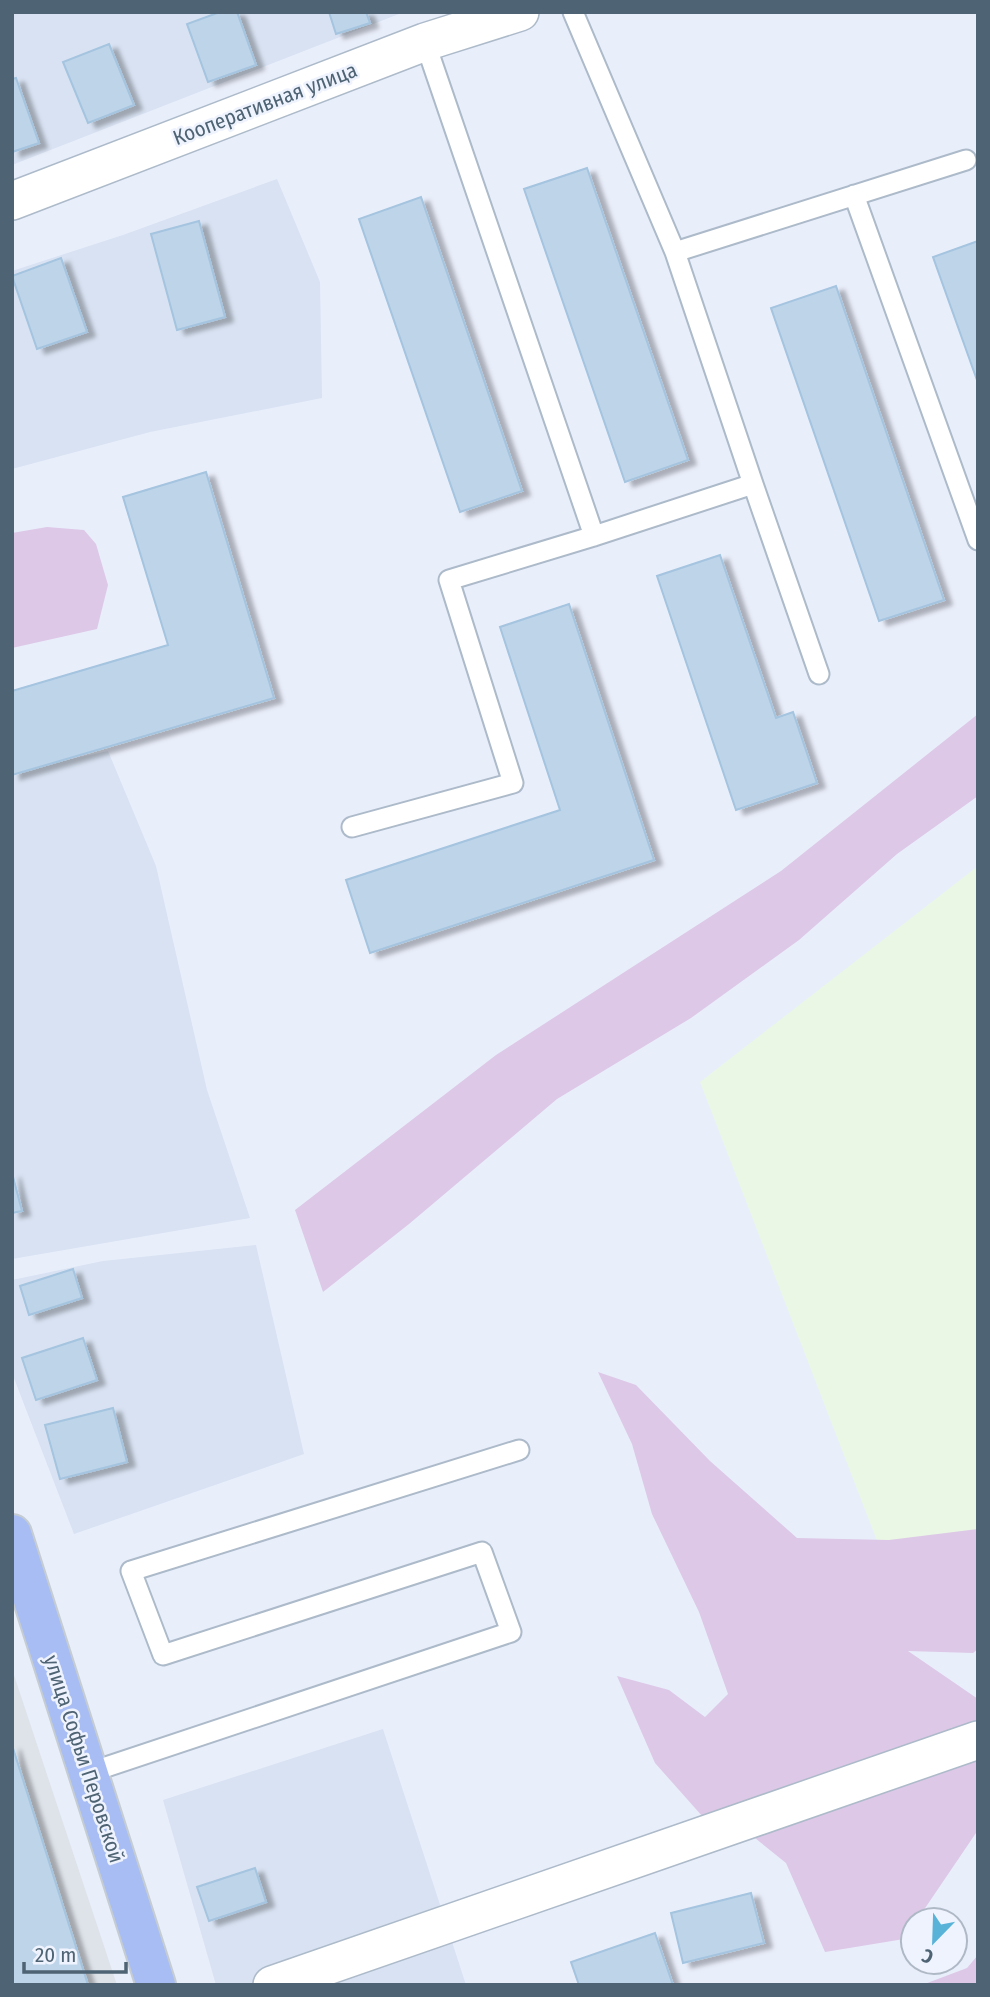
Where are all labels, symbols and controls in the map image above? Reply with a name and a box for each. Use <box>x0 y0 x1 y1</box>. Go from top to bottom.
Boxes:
street label: Кооперативная улица <box>169 57 361 151</box>
street label: улица Софьи Перовской <box>38 1652 130 1866</box>
north arrow <box>899 1906 969 1976</box>
scale bar <box>24 1930 126 1974</box>
text: 20 m <box>35 1942 76 1968</box>
text: С <box>918 1944 937 1969</box>

